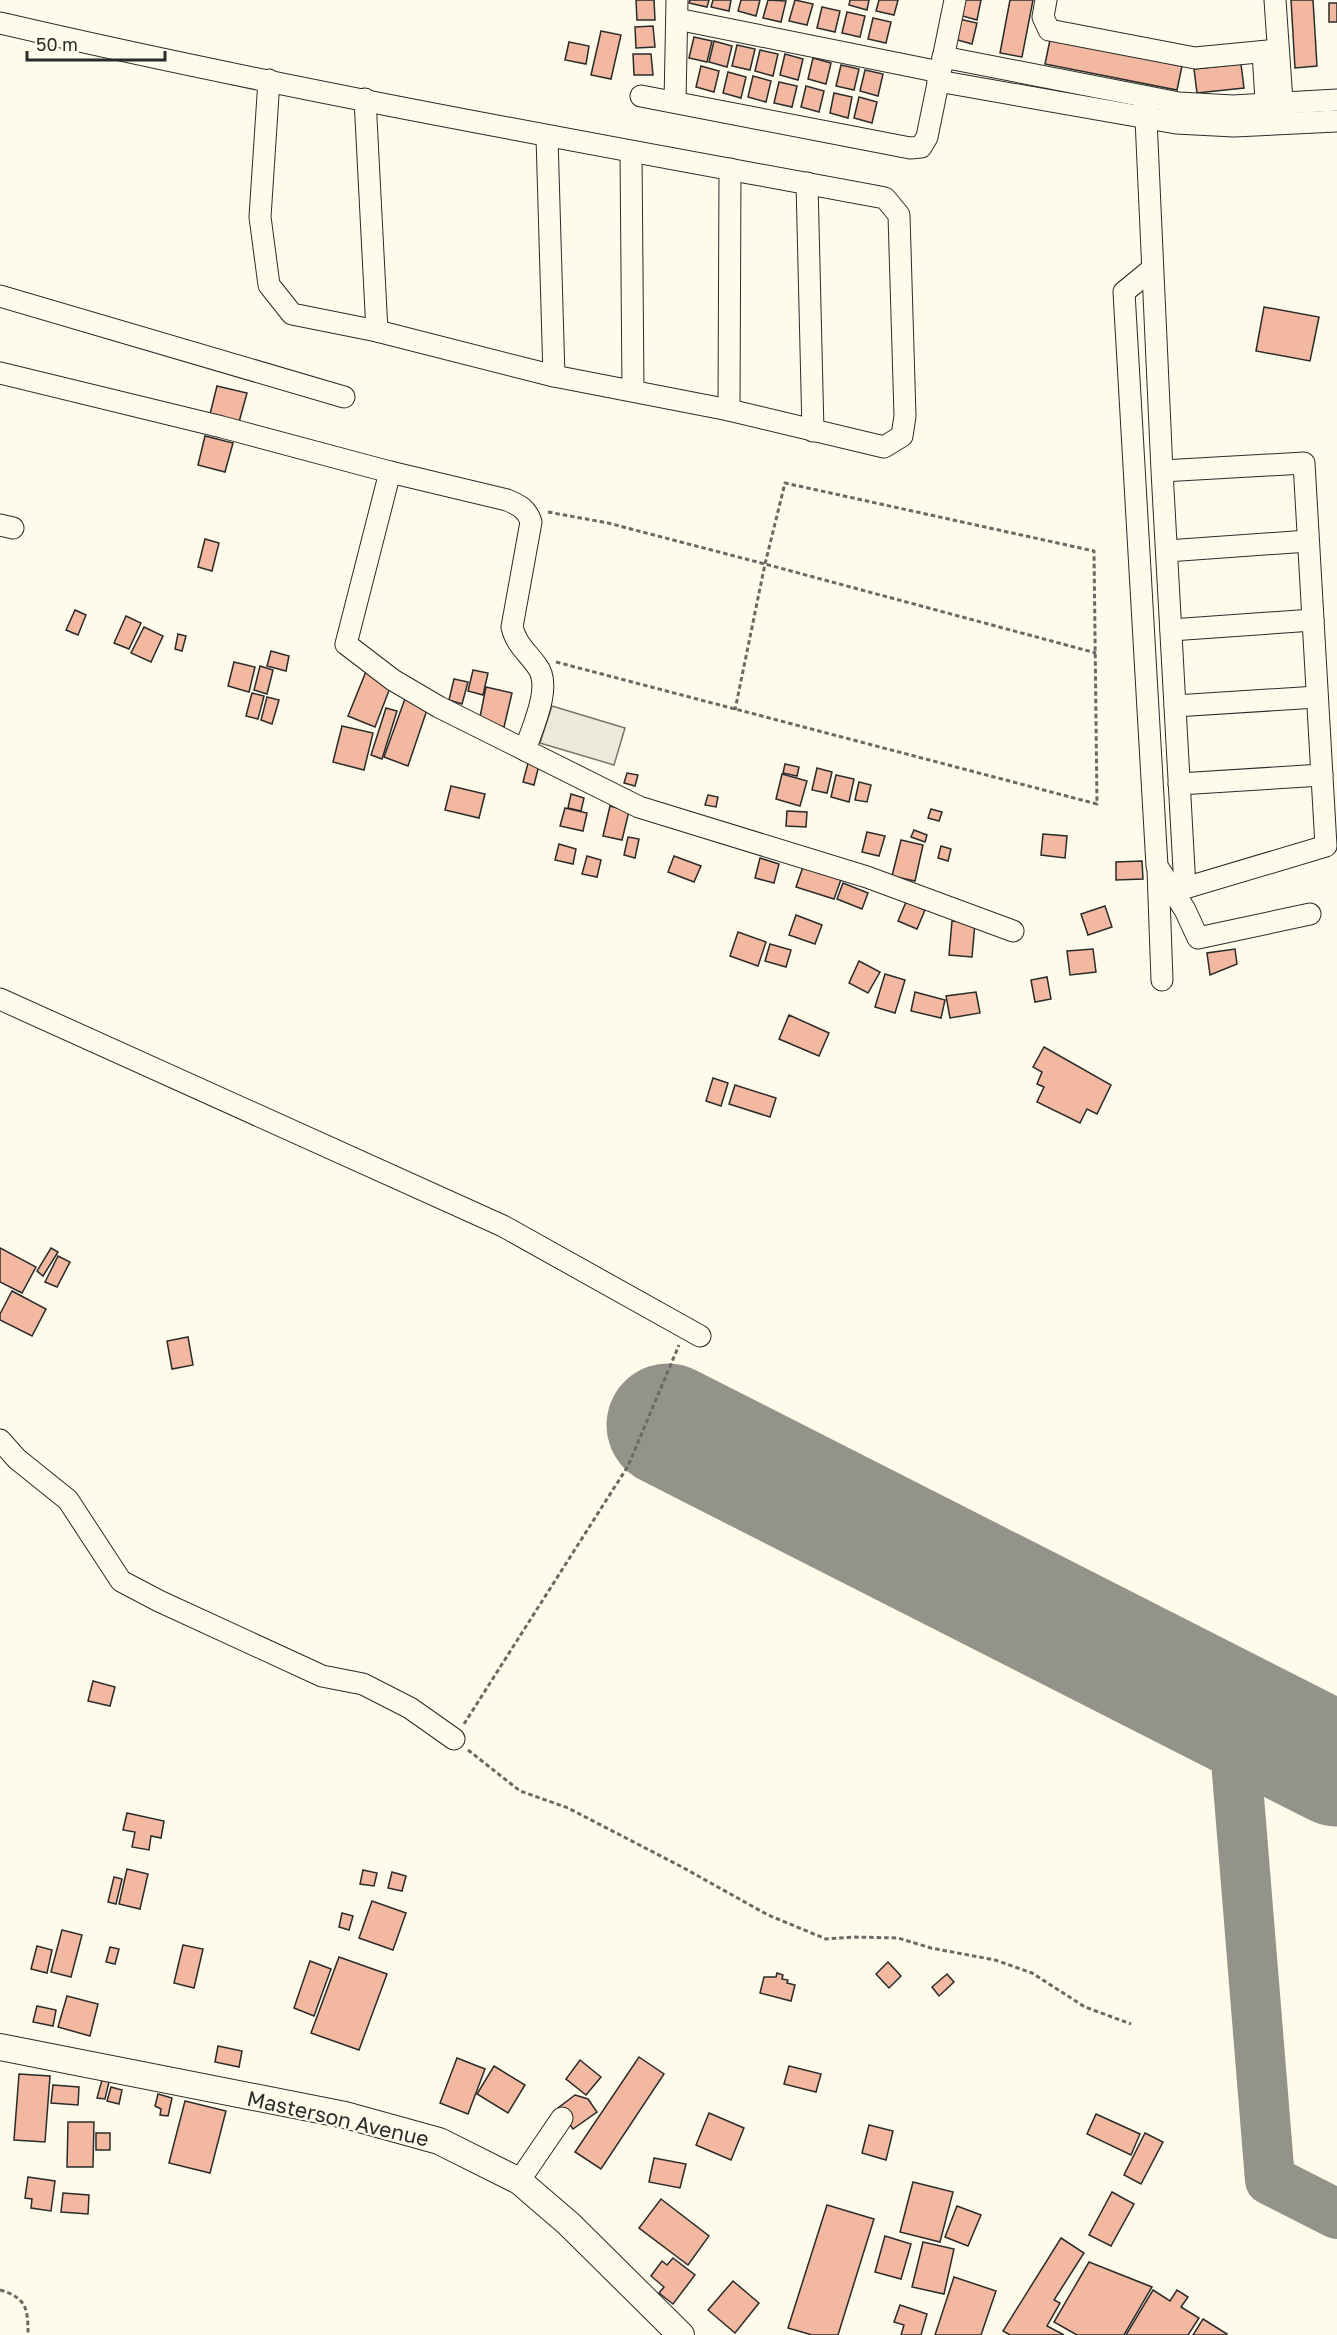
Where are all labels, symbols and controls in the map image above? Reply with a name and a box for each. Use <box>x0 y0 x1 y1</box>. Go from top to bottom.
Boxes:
scale bar <box>27 24 165 62</box>
text: 50 m <box>36 33 78 55</box>
street label: Masterson Avenue <box>245 2084 431 2152</box>

